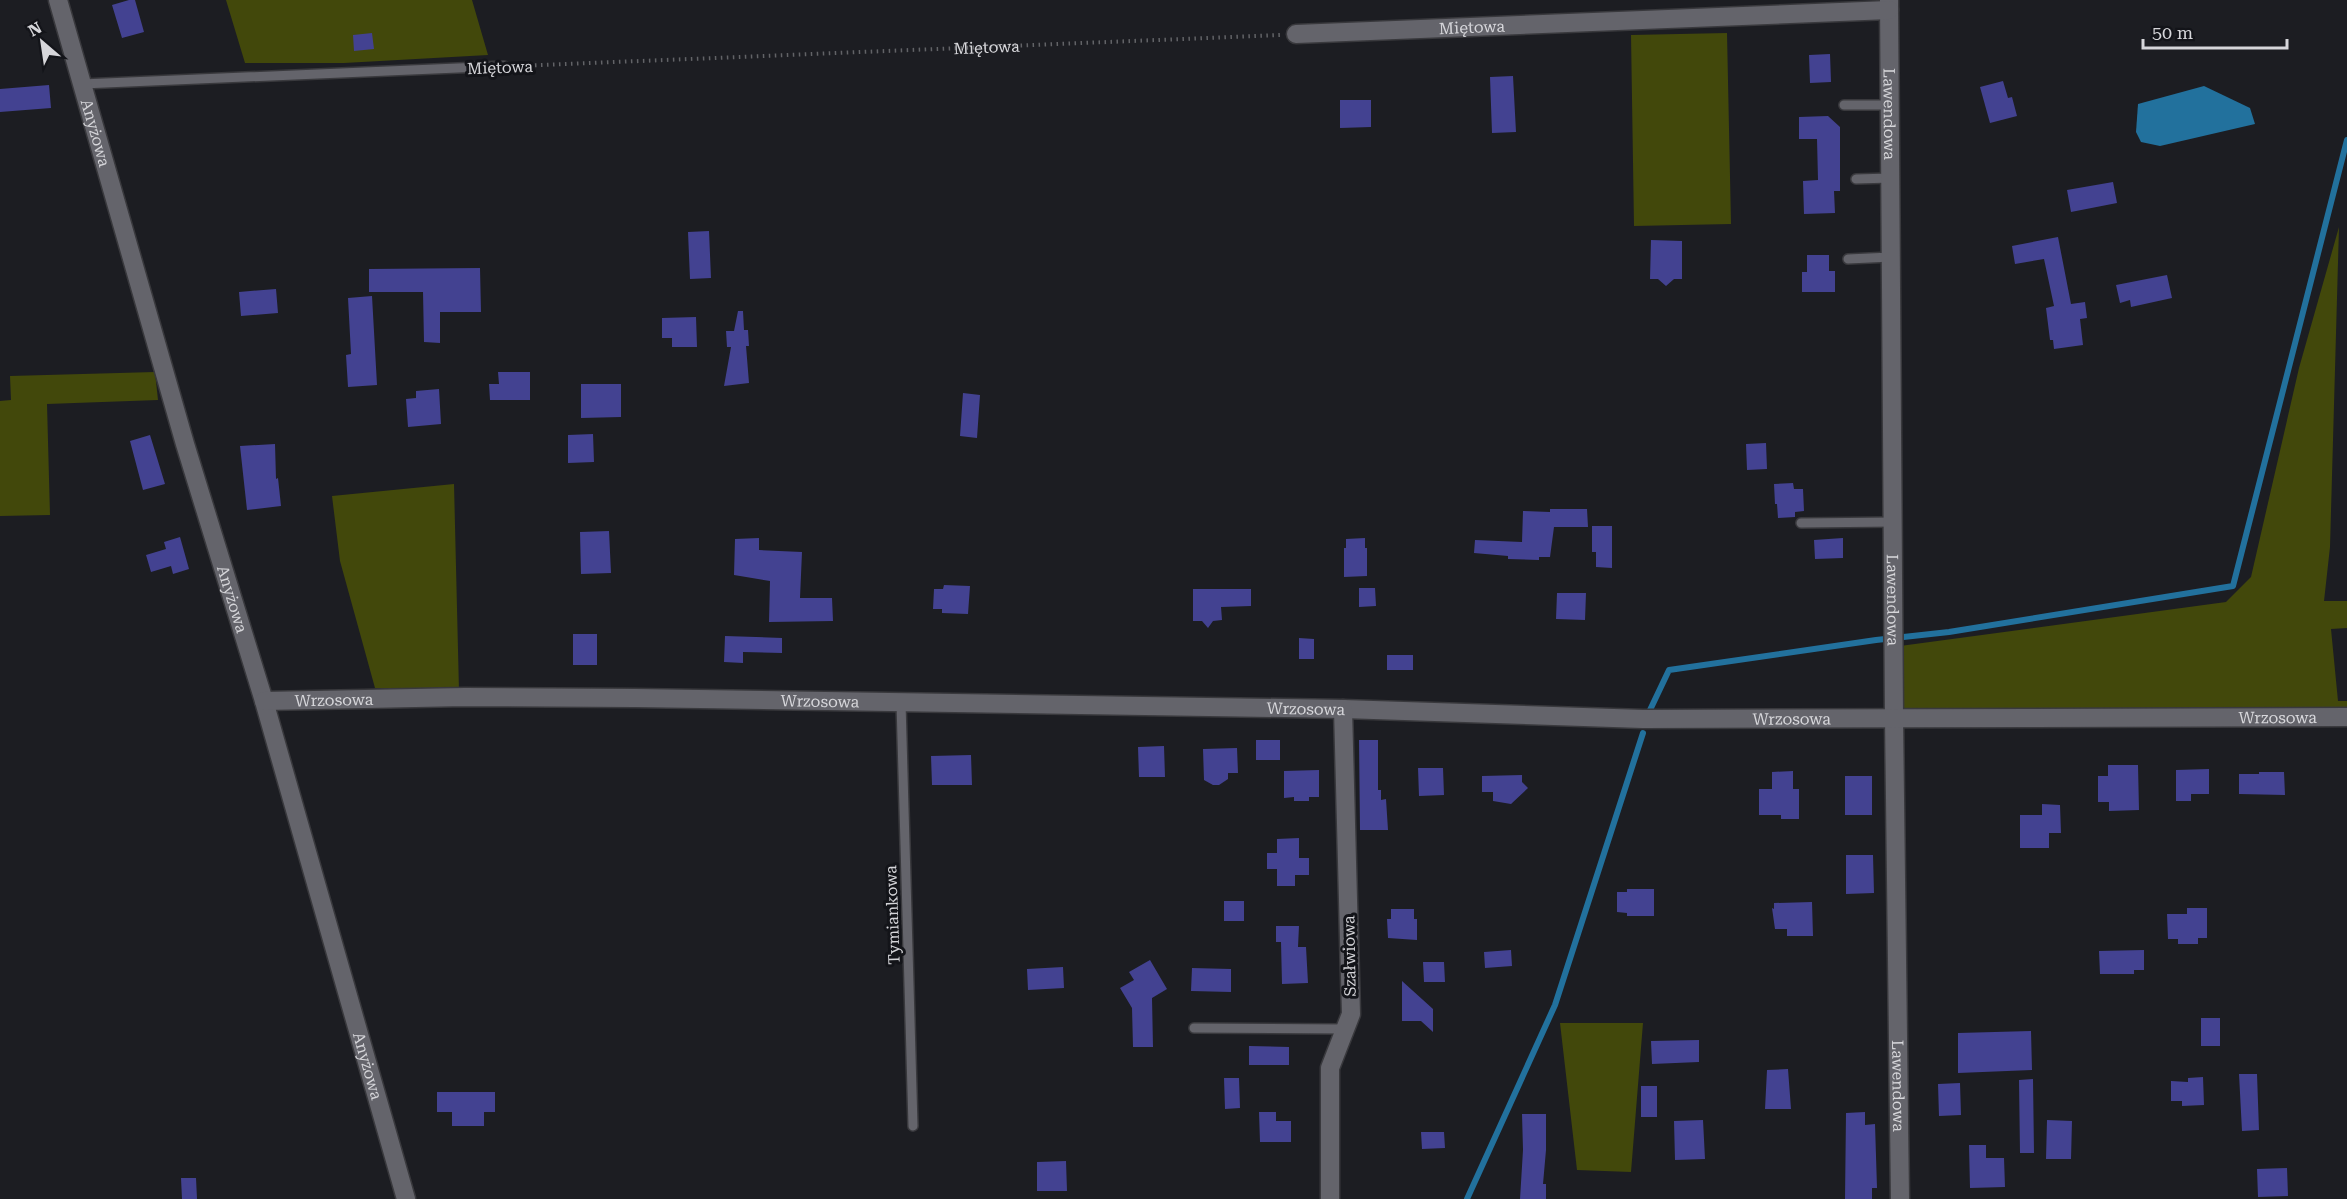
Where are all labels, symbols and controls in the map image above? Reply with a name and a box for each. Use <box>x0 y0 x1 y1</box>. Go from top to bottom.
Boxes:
north arrow <box>12 12 72 72</box>
scale bar <box>2143 12 2287 50</box>
street label: Miętowa <box>1438 17 1506 38</box>
text: N <box>25 18 45 41</box>
text: 50 m <box>2152 22 2193 43</box>
street label: Miętowa <box>953 37 1020 58</box>
street label: Miętowa <box>467 57 534 78</box>
street label: Lawendowa <box>1879 68 1899 160</box>
street label: Anyżowa <box>77 97 114 169</box>
street label: Lawendowa <box>1883 554 1903 646</box>
street label: Anyżowa <box>213 563 252 636</box>
street label: Wrzosowa <box>295 690 374 710</box>
street label: Wrzosowa <box>781 691 860 711</box>
street label: Wrzosowa <box>1266 699 1346 719</box>
street label: Wrzosowa <box>2238 708 2317 727</box>
street label: Wrzosowa <box>1752 709 1831 729</box>
street label: Tymiankowa <box>881 865 904 965</box>
street label: Szałwiowa <box>1339 915 1360 997</box>
street label: Anyżowa <box>349 1030 386 1102</box>
street label: Lawendowa <box>1888 1040 1908 1132</box>

